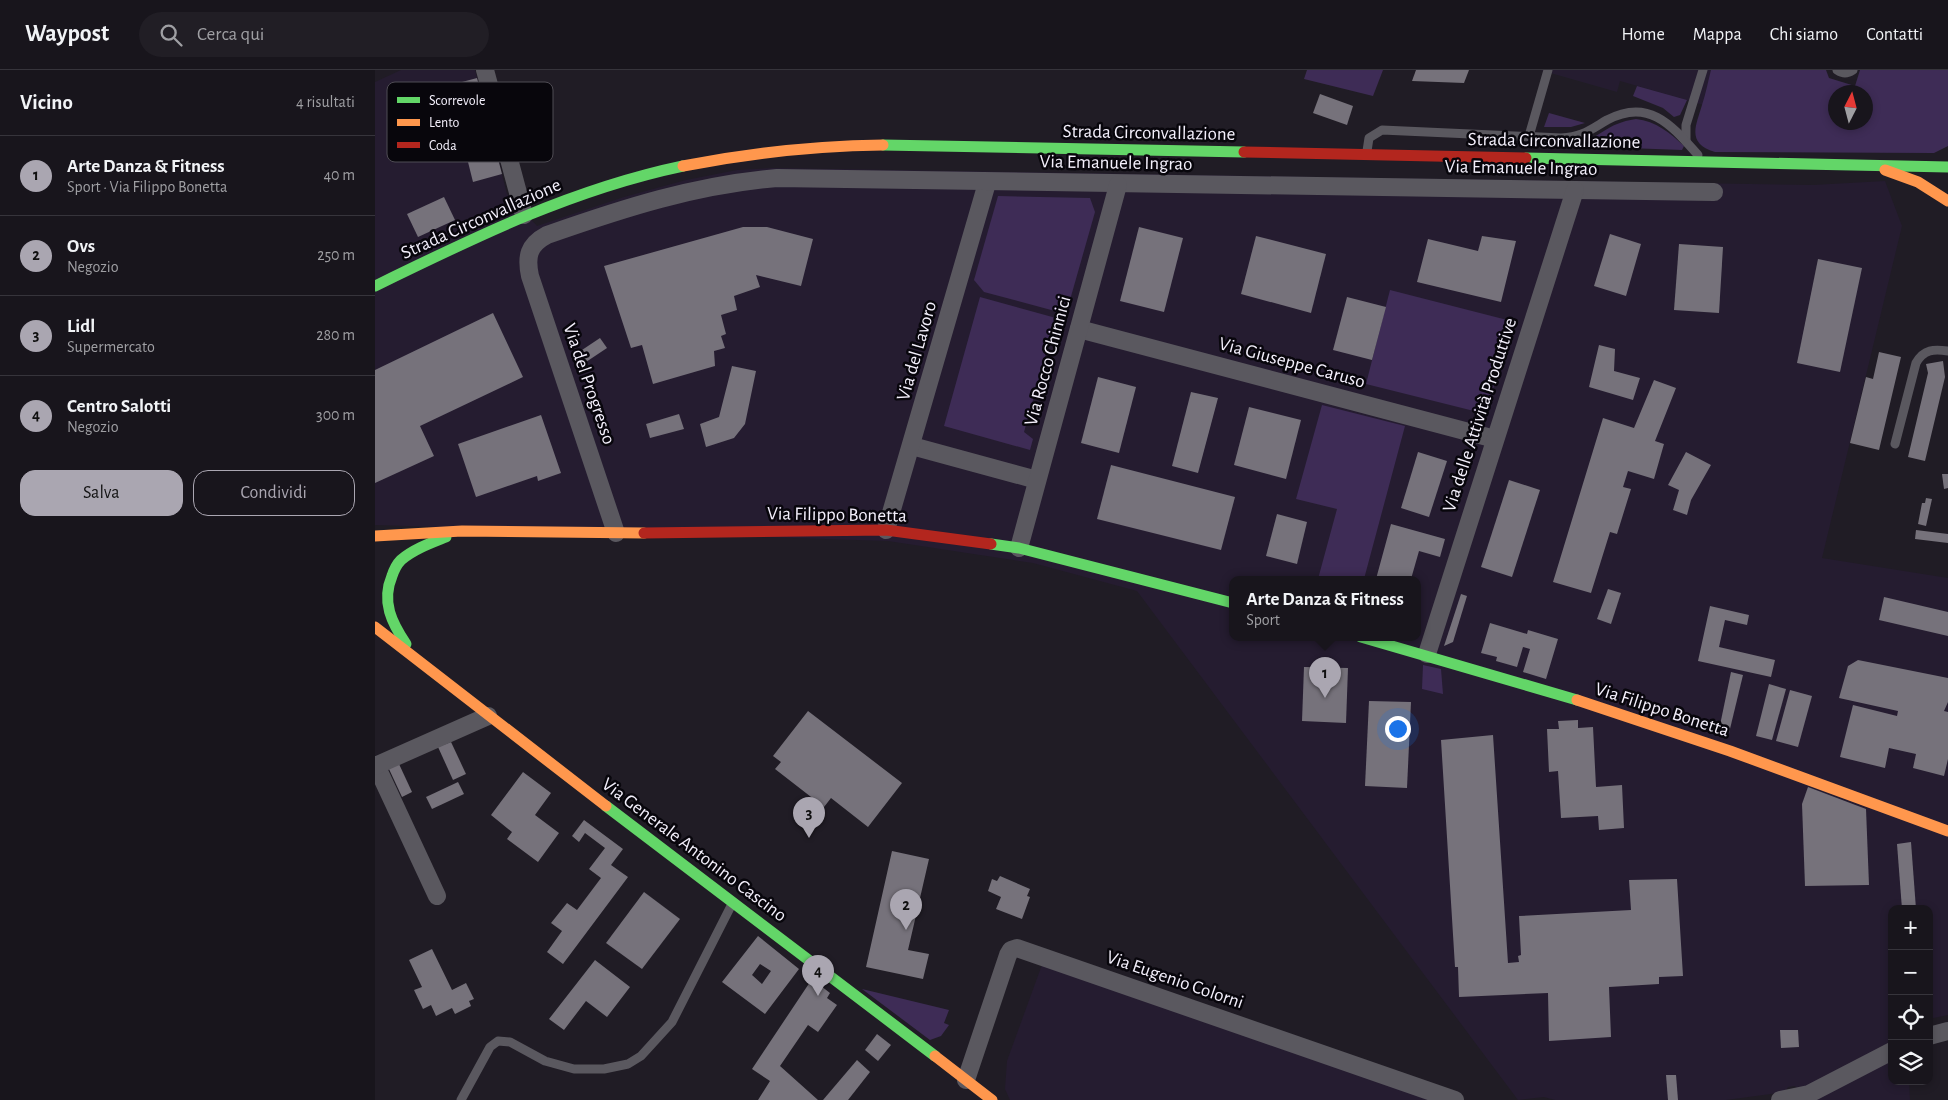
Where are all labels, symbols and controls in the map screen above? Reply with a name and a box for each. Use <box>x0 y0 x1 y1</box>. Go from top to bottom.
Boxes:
search box <box>139 12 489 57</box>
icon: search <box>157 21 185 49</box>
text: Waypost <box>25 22 109 46</box>
text: Cerca qui <box>197 25 264 44</box>
text: Home <box>1621 26 1665 44</box>
text: Mappa <box>1693 26 1742 44</box>
text: Chi siamo <box>1770 26 1838 44</box>
text: Contatti <box>1866 26 1923 44</box>
legend <box>387 82 553 162</box>
north arrow <box>1828 85 1873 130</box>
text: Vicino <box>20 92 73 113</box>
text: 4 risultati <box>296 94 355 110</box>
text: Scorrevole <box>429 94 485 108</box>
text: Lento <box>429 116 460 130</box>
street label: Strada Circonvallazione <box>1062 122 1236 144</box>
street label: Strada Circonvallazione <box>1467 130 1641 152</box>
text: Coda <box>429 139 457 153</box>
street label: Via Emanuele Ingrao <box>1039 152 1193 174</box>
text: Arte Danza & Fitness <box>67 157 225 176</box>
street label: Via Emanuele Ingrao <box>1444 157 1598 179</box>
text: 1 <box>33 167 39 183</box>
text: 40 m <box>323 167 355 183</box>
street label: Strada Circonvallazione <box>398 175 564 263</box>
text: Sport · Via Filippo Bonetta <box>67 179 227 195</box>
text: Ovs <box>67 237 95 256</box>
text: 2 <box>32 247 40 263</box>
text: 250 m <box>317 247 355 263</box>
text: Negozio <box>67 259 119 275</box>
street label: Via Rocco Chinnici <box>1022 294 1074 428</box>
street label: Via del Lavoro <box>894 299 940 403</box>
street label: Via delle Attività Produttive <box>1440 316 1520 514</box>
text: Lidl <box>67 317 95 336</box>
street label: Via del Progresso <box>559 321 619 447</box>
text: 3 <box>33 327 39 343</box>
text: 280 m <box>316 327 355 343</box>
street label: Via Giuseppe Caruso <box>1217 334 1367 392</box>
text: Supermercato <box>67 339 155 355</box>
text: Centro Salotti <box>67 397 171 416</box>
text: 4 <box>32 407 40 423</box>
text: 300 m <box>316 407 355 423</box>
text: Negozio <box>67 419 119 435</box>
button: Salva <box>20 470 183 516</box>
button: Condividi <box>193 470 355 516</box>
street label: Via Filippo Bonetta <box>767 504 907 526</box>
popup <box>1229 576 1421 641</box>
text: Arte Danza & Fitness <box>1246 590 1404 609</box>
text: Sport <box>1246 612 1280 628</box>
pin: 1 <box>1309 657 1341 698</box>
street label: Via Filippo Bonetta <box>1593 679 1732 741</box>
your location <box>1385 716 1411 742</box>
street label: Via Generale Antonino Cascino <box>598 774 790 926</box>
pin: 3 <box>793 797 825 838</box>
pin: 2 <box>890 889 922 930</box>
map controls <box>1888 905 1933 1085</box>
button: + <box>1888 905 1933 950</box>
street label: Via Eugenio Colorni <box>1104 948 1246 1012</box>
button: − <box>1888 950 1933 995</box>
pin: 4 <box>802 955 834 996</box>
button: locate <box>1888 995 1933 1040</box>
button: layers <box>1888 1040 1933 1085</box>

